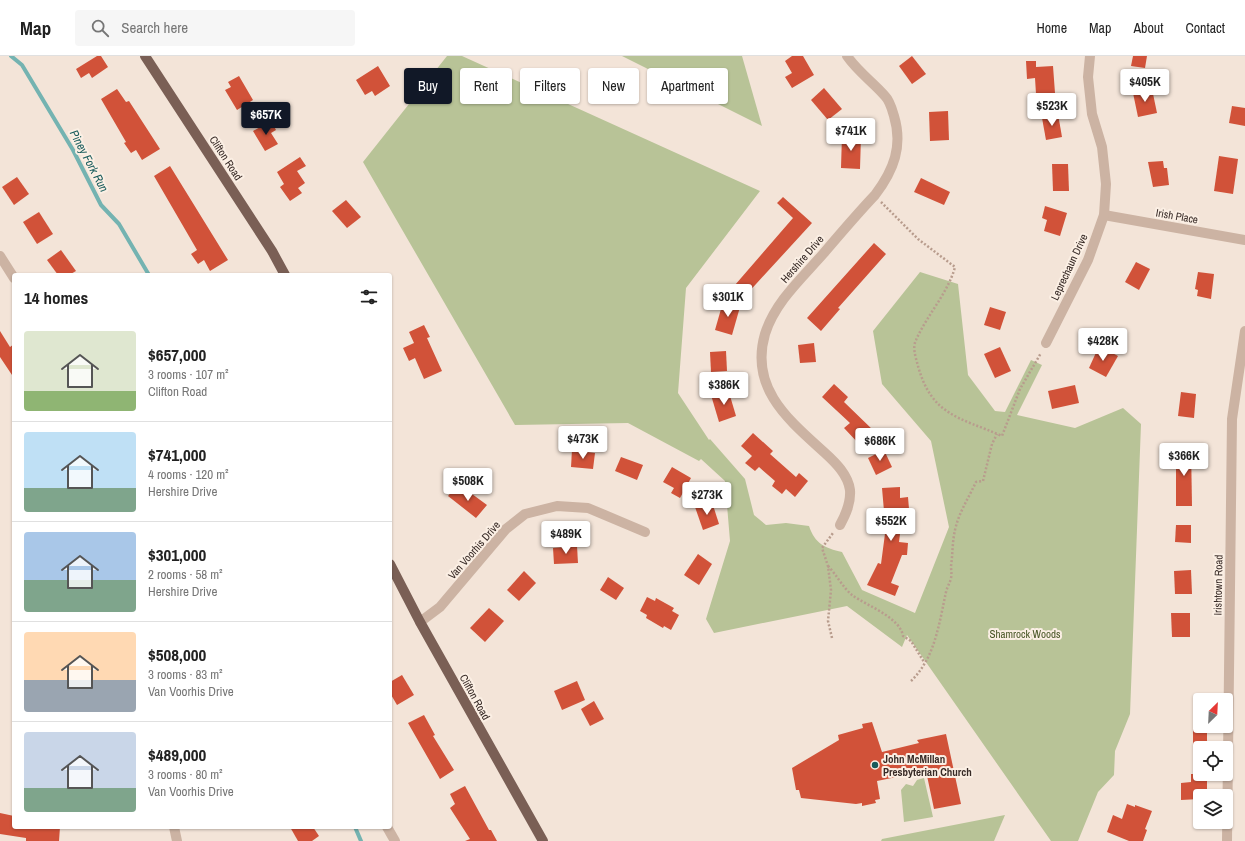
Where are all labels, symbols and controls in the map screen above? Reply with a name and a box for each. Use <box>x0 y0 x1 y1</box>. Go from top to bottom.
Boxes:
search box <box>75 10 355 46</box>
text: Map <box>20 15 51 41</box>
icon: search <box>89 17 111 39</box>
text: Search here <box>121 17 188 38</box>
text: Home <box>1036 19 1067 37</box>
text: Map <box>1089 19 1111 37</box>
text: About <box>1133 19 1163 37</box>
text: Contact <box>1185 19 1225 37</box>
chip: Buy <box>404 68 452 104</box>
chip: Rent <box>460 68 512 104</box>
chip: Filters <box>520 68 580 104</box>
chip: New <box>588 68 639 104</box>
chip: Apartment <box>647 68 728 104</box>
pin: $405K <box>1117 69 1173 103</box>
text: $405K <box>1129 73 1161 90</box>
pin: $523K <box>1024 93 1080 127</box>
text: $523K <box>1036 97 1068 114</box>
pin: $657K <box>238 102 294 136</box>
text: $657K <box>250 106 282 123</box>
pin: $741K <box>823 118 879 152</box>
text: $741K <box>835 122 867 139</box>
water label: Piney Fork Run <box>66 127 112 195</box>
street label: Clifton Road <box>206 133 246 183</box>
street label: Irish Place <box>1155 205 1199 227</box>
street label: Hershire Drive <box>777 232 827 286</box>
street label: Leprechaun Drive <box>1048 232 1090 302</box>
pin: $301K <box>700 284 756 318</box>
text: 14 homes <box>24 286 88 309</box>
icon: filters <box>358 286 380 308</box>
text: $301K <box>712 288 744 305</box>
pin: $428K <box>1075 328 1131 362</box>
text: $428K <box>1087 332 1119 349</box>
text: $657,000 <box>148 343 206 366</box>
icon: home <box>56 347 104 395</box>
text: 3 rooms · 107 m² <box>148 366 229 383</box>
pin: $386K <box>696 372 752 406</box>
text: $386K <box>708 376 740 393</box>
text: Clifton Road <box>148 383 207 400</box>
pin: $473K <box>555 426 611 460</box>
pin: $686K <box>852 428 908 462</box>
text: $473K <box>567 430 599 447</box>
text: $686K <box>864 432 896 449</box>
text: $741,000 <box>148 443 206 466</box>
pin: $366K <box>1156 443 1212 477</box>
text: $366K <box>1168 447 1200 464</box>
icon: home <box>56 448 104 496</box>
text: 4 rooms · 120 m² <box>148 466 229 483</box>
pin: $508K <box>440 468 496 502</box>
text: $508K <box>452 472 484 489</box>
pin: $273K <box>679 482 735 516</box>
text: Hershire Drive <box>148 483 217 500</box>
text: $273K <box>691 486 723 503</box>
pin: $552K <box>863 508 919 542</box>
text: $552K <box>875 512 907 529</box>
street label: Van Voorhis Drive <box>445 518 503 582</box>
pin: $489K <box>538 521 594 555</box>
text: $489K <box>550 525 582 542</box>
text: $301,000 <box>148 543 206 566</box>
icon: home <box>56 548 104 596</box>
street label: Irishtown Road <box>1210 555 1226 615</box>
text: 2 rooms · 58 m² <box>148 566 223 583</box>
text: Hershire Drive <box>148 583 217 600</box>
park label: Shamrock Woods <box>989 627 1061 641</box>
text: $508,000 <box>148 643 206 666</box>
icon: home <box>56 648 104 696</box>
text: 3 rooms · 83 m² <box>148 666 223 683</box>
street label: Clifton Road <box>457 672 493 722</box>
text: Van Voorhis Drive <box>148 683 234 700</box>
north arrow <box>1193 693 1233 733</box>
map controls <box>1193 693 1233 829</box>
button: locate <box>1193 741 1233 781</box>
text: $489,000 <box>148 743 206 766</box>
icon: home <box>56 748 104 796</box>
place label: John McMillan Presbyterian Church <box>883 752 972 779</box>
marker: John McMillan Presbyterian Church <box>870 760 880 770</box>
text: 3 rooms · 80 m² <box>148 766 223 783</box>
text: Van Voorhis Drive <box>148 783 234 800</box>
button: layers <box>1193 789 1233 829</box>

